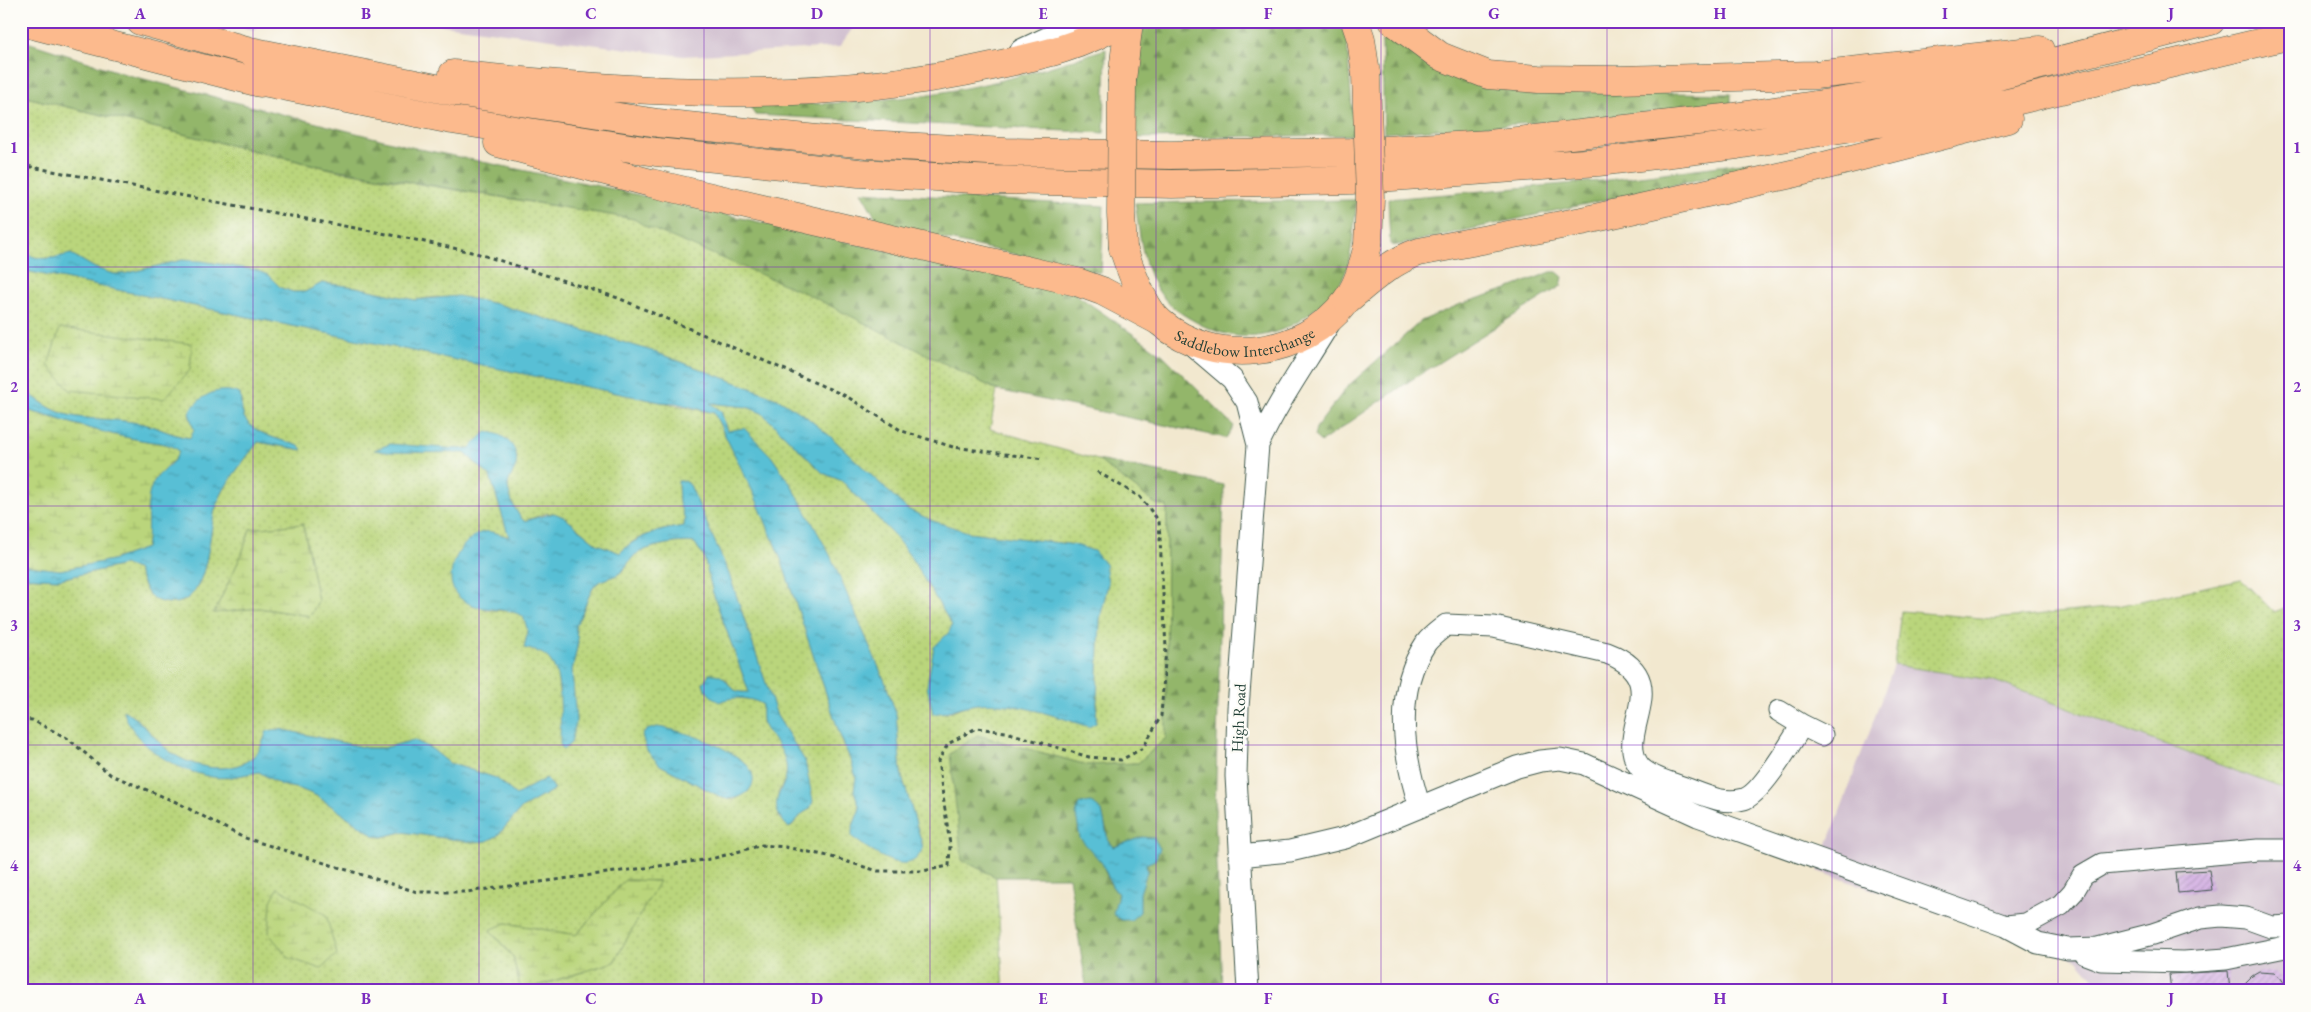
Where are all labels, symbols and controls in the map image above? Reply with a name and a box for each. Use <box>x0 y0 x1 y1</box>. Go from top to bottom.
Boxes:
text: A <box>133 3 146 24</box>
text: B <box>361 3 371 24</box>
text: C <box>585 3 597 24</box>
text: D <box>811 3 823 24</box>
text: E <box>1038 3 1048 24</box>
text: F <box>1264 3 1273 24</box>
text: G <box>1488 3 1500 24</box>
text: H <box>1714 3 1727 24</box>
text: I <box>1942 3 1948 24</box>
text: J <box>2166 3 2174 24</box>
text: 1 <box>10 137 18 158</box>
text: 1 <box>2293 137 2301 158</box>
street label: Saddlebow Interchange <box>1172 316 1316 338</box>
text: Saddlebow Interchange <box>1171 322 1319 362</box>
text: 2 <box>10 376 19 397</box>
text: 2 <box>2293 376 2302 397</box>
text: 3 <box>10 615 18 636</box>
text: 3 <box>2293 615 2301 636</box>
street label: High Road <box>1226 682 1251 753</box>
text: 4 <box>10 855 19 876</box>
text: 4 <box>2293 855 2302 876</box>
text: A <box>133 988 146 1009</box>
text: B <box>361 988 371 1009</box>
text: C <box>585 988 597 1009</box>
text: D <box>811 988 823 1009</box>
text: E <box>1038 988 1048 1009</box>
text: F <box>1264 988 1273 1009</box>
text: G <box>1488 988 1500 1009</box>
text: H <box>1714 988 1727 1009</box>
text: I <box>1942 988 1948 1009</box>
text: J <box>2166 988 2174 1009</box>

